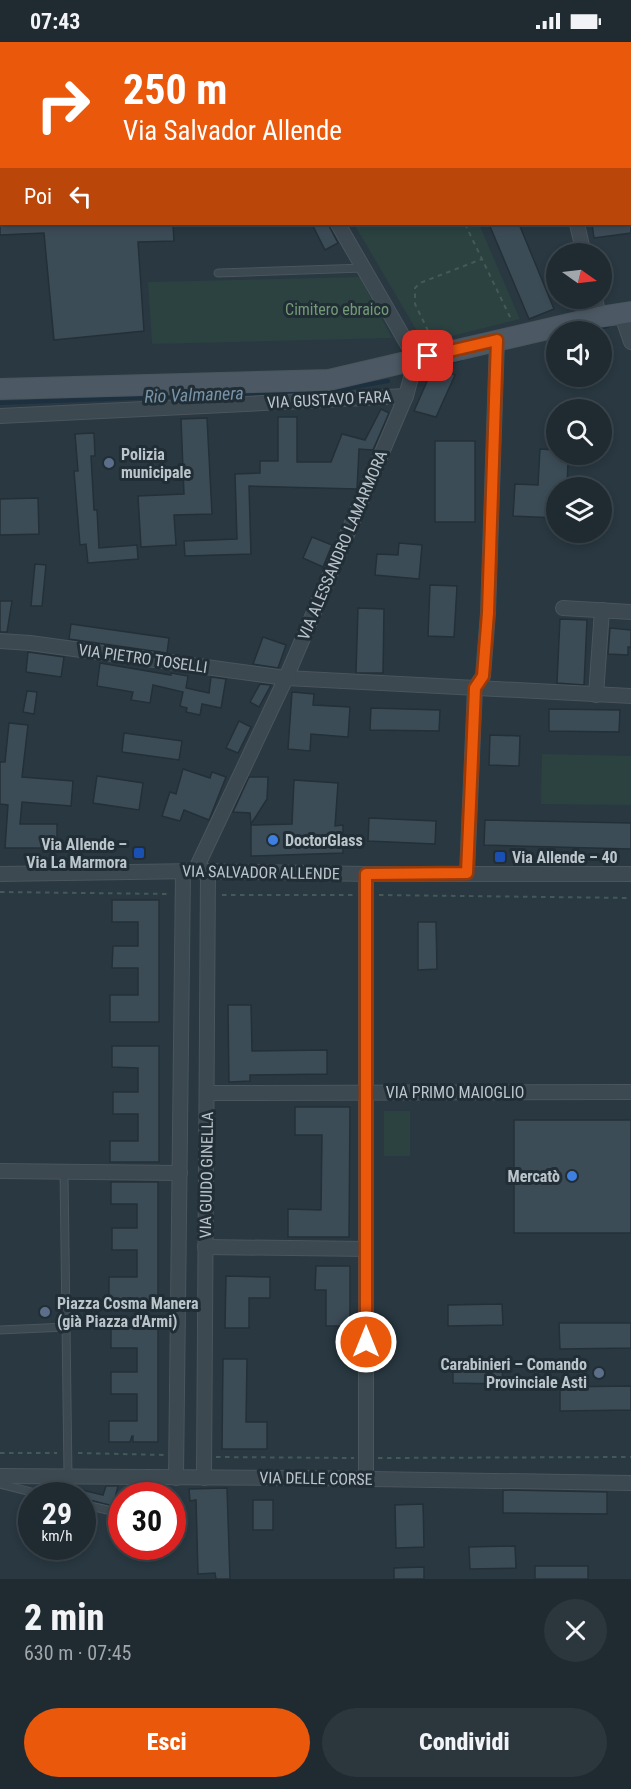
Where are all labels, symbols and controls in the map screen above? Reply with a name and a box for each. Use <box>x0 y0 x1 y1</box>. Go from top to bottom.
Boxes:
text: 07:43 <box>30 9 81 34</box>
text: 250 m <box>123 65 228 114</box>
icon: right <box>24 66 102 144</box>
text: Via Salvador Allende <box>123 115 342 147</box>
icon: left <box>64 180 97 213</box>
text: Poi <box>24 184 52 209</box>
north arrow <box>546 243 612 309</box>
map controls <box>546 243 612 543</box>
park label: Cimitero ebraico <box>285 300 389 319</box>
button: sound <box>546 321 612 387</box>
pin <box>402 330 453 381</box>
icon: arrive <box>411 339 444 372</box>
water label: Rio Valmanera <box>144 382 244 407</box>
street label: VIA GUSTAVO FARA <box>266 387 392 412</box>
button: search <box>546 399 612 465</box>
place label: Polizia municipale <box>121 445 192 482</box>
street label: VIA ALESSANDRO LAMARMORA <box>294 448 391 643</box>
marker: Polizia municipale <box>102 456 116 470</box>
button: layers <box>546 477 612 543</box>
street label: VIA PIETRO TOSELLI <box>77 640 209 677</box>
place label: DoctorGlass <box>285 831 363 850</box>
marker: DoctorGlass <box>266 833 280 847</box>
place label: Via Allende – Via La Marmora <box>26 835 127 872</box>
marker: Via Allende – Via La Marmora <box>132 846 146 860</box>
place label: Via Allende – 40 <box>512 848 618 867</box>
marker: Via Allende – 40 <box>493 850 507 864</box>
street label: VIA SALVADOR ALLENDE <box>182 862 340 883</box>
street label: VIA PRIMO MAIOGLIO <box>386 1083 524 1102</box>
street label: VIA GUIDO GINELLA <box>196 1111 217 1239</box>
place label: Mercatò <box>508 1167 560 1186</box>
marker: Mercatò <box>565 1169 579 1183</box>
place label: Piazza Cosma Manera (già Piazza d'Armi) <box>57 1294 199 1331</box>
marker: Piazza Cosma Manera (già Piazza d'Armi) <box>38 1305 52 1319</box>
position arrow <box>334 1310 398 1374</box>
place label: Carabinieri – Comando Provinciale Asti <box>441 1355 587 1392</box>
marker: Carabinieri – Comando Provinciale Asti <box>592 1366 606 1380</box>
street label: VIA DELLE CORSE <box>259 1468 373 1489</box>
speed limit sign: 30 <box>108 1482 186 1560</box>
text: 29 <box>42 1496 72 1531</box>
text: km/h <box>42 1527 72 1545</box>
text: 2 min <box>24 1597 104 1639</box>
button: close <box>544 1599 607 1662</box>
text: 630 m · 07:45 <box>24 1641 131 1665</box>
button: Esci <box>24 1708 310 1777</box>
button: Condividi <box>322 1708 607 1777</box>

